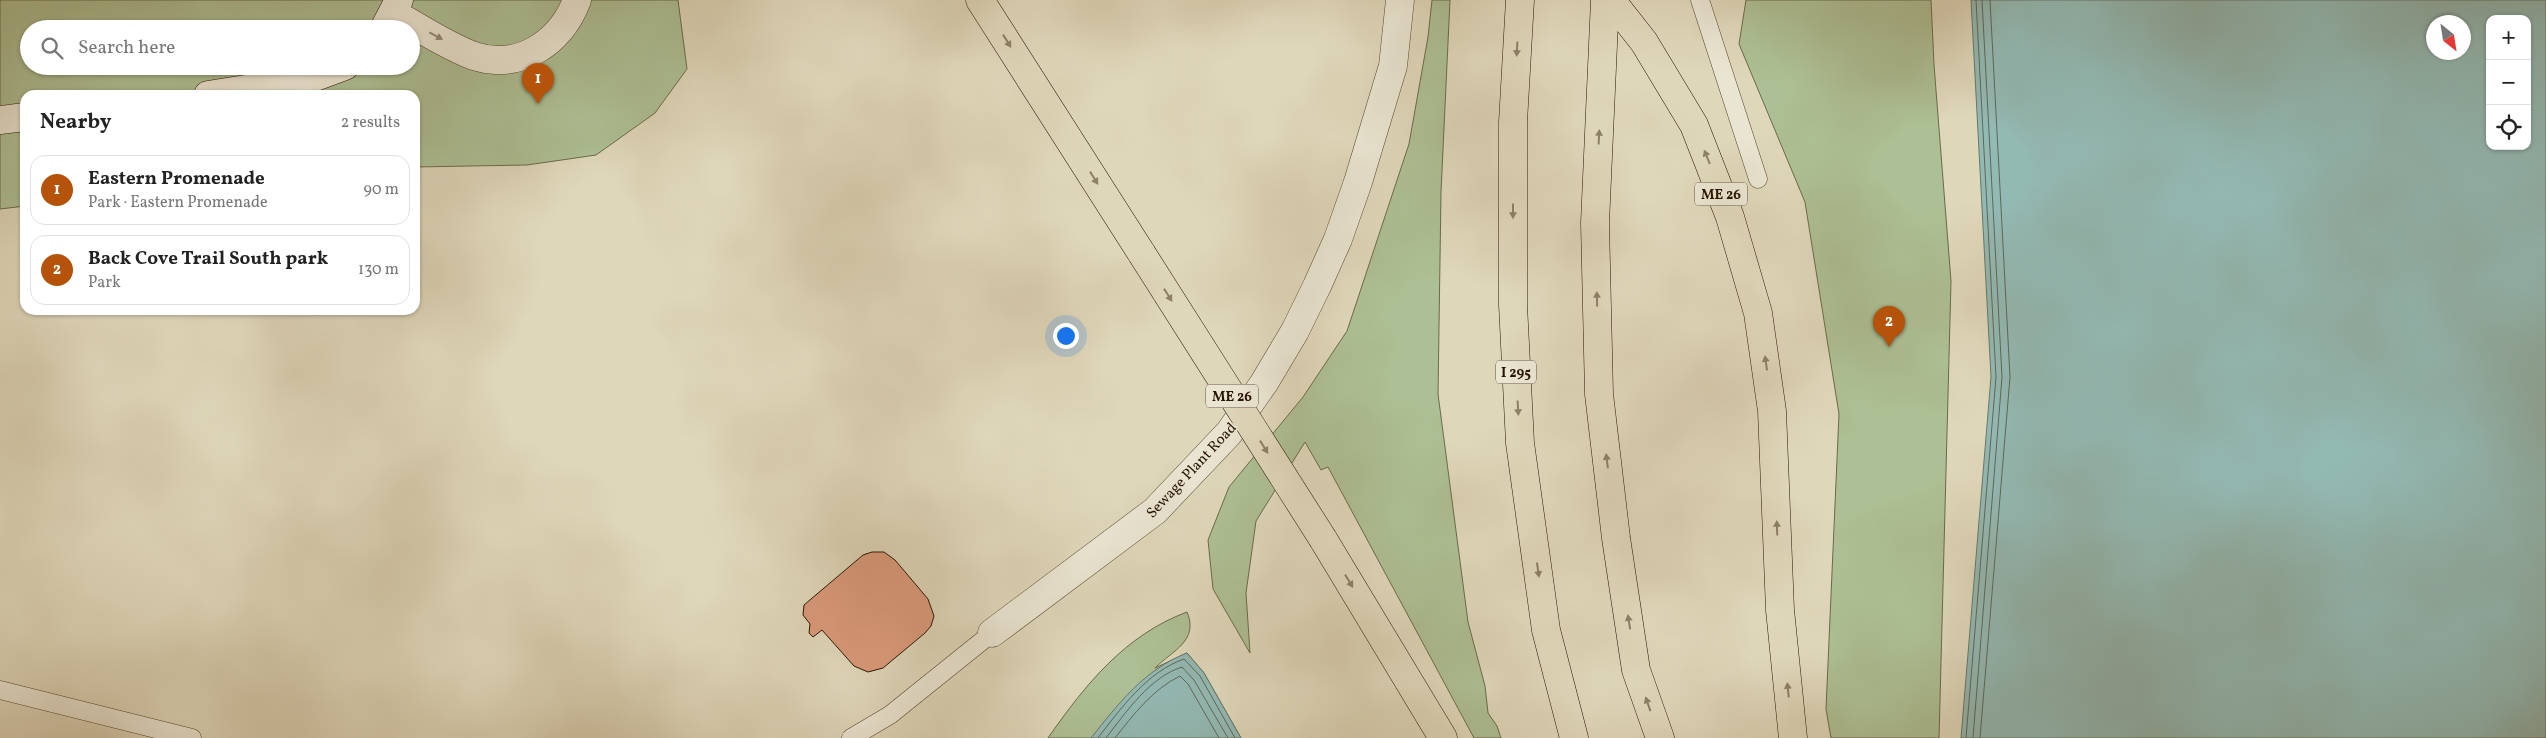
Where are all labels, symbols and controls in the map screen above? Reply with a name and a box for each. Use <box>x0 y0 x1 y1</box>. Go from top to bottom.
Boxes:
north arrow <box>2426 15 2471 60</box>
map controls <box>2486 15 2531 150</box>
button: + <box>2486 15 2531 60</box>
search box <box>20 20 420 75</box>
one-way arrow <box>429 32 443 40</box>
icon: search <box>38 34 66 62</box>
text: Search here <box>78 35 175 61</box>
one-way arrow <box>1002 35 1011 48</box>
one-way arrow <box>1513 41 1521 57</box>
button: − <box>2486 60 2531 105</box>
pin: 1 <box>522 63 554 104</box>
button: locate <box>2486 105 2531 150</box>
text: Nearby <box>40 108 111 137</box>
text: 2 results <box>341 112 400 134</box>
one-way arrow <box>1595 128 1603 144</box>
one-way arrow <box>1703 149 1711 164</box>
text: Eastern Promenade <box>88 166 265 192</box>
one-way arrow <box>1089 172 1098 185</box>
text: 1 <box>54 179 60 201</box>
text: 90 m <box>363 179 399 201</box>
road number: ME 26 <box>1695 182 1747 205</box>
text: Park · Eastern Promenade <box>88 192 268 214</box>
one-way arrow <box>1509 203 1517 219</box>
text: Back Cove Trail South park <box>88 246 328 272</box>
text: 2 <box>53 259 61 281</box>
text: 130 m <box>358 259 399 281</box>
text: Park <box>88 272 121 294</box>
one-way arrow <box>1163 288 1172 301</box>
one-way arrow <box>1593 291 1601 307</box>
pin: 2 <box>1873 306 1905 347</box>
your location <box>1053 323 1079 349</box>
one-way arrow <box>1761 355 1769 371</box>
road number: I 295 <box>1496 361 1536 384</box>
road number: ME 26 <box>1206 384 1258 408</box>
one-way arrow <box>1515 401 1523 417</box>
street label: Sewage Plant Road <box>1142 419 1242 523</box>
one-way arrow <box>1260 440 1269 453</box>
one-way arrow <box>1603 453 1611 469</box>
one-way arrow <box>1772 519 1780 535</box>
one-way arrow <box>1534 562 1542 578</box>
one-way arrow <box>1344 574 1353 587</box>
one-way arrow <box>1625 614 1633 630</box>
one-way arrow <box>1783 681 1791 697</box>
one-way arrow <box>1644 696 1652 711</box>

